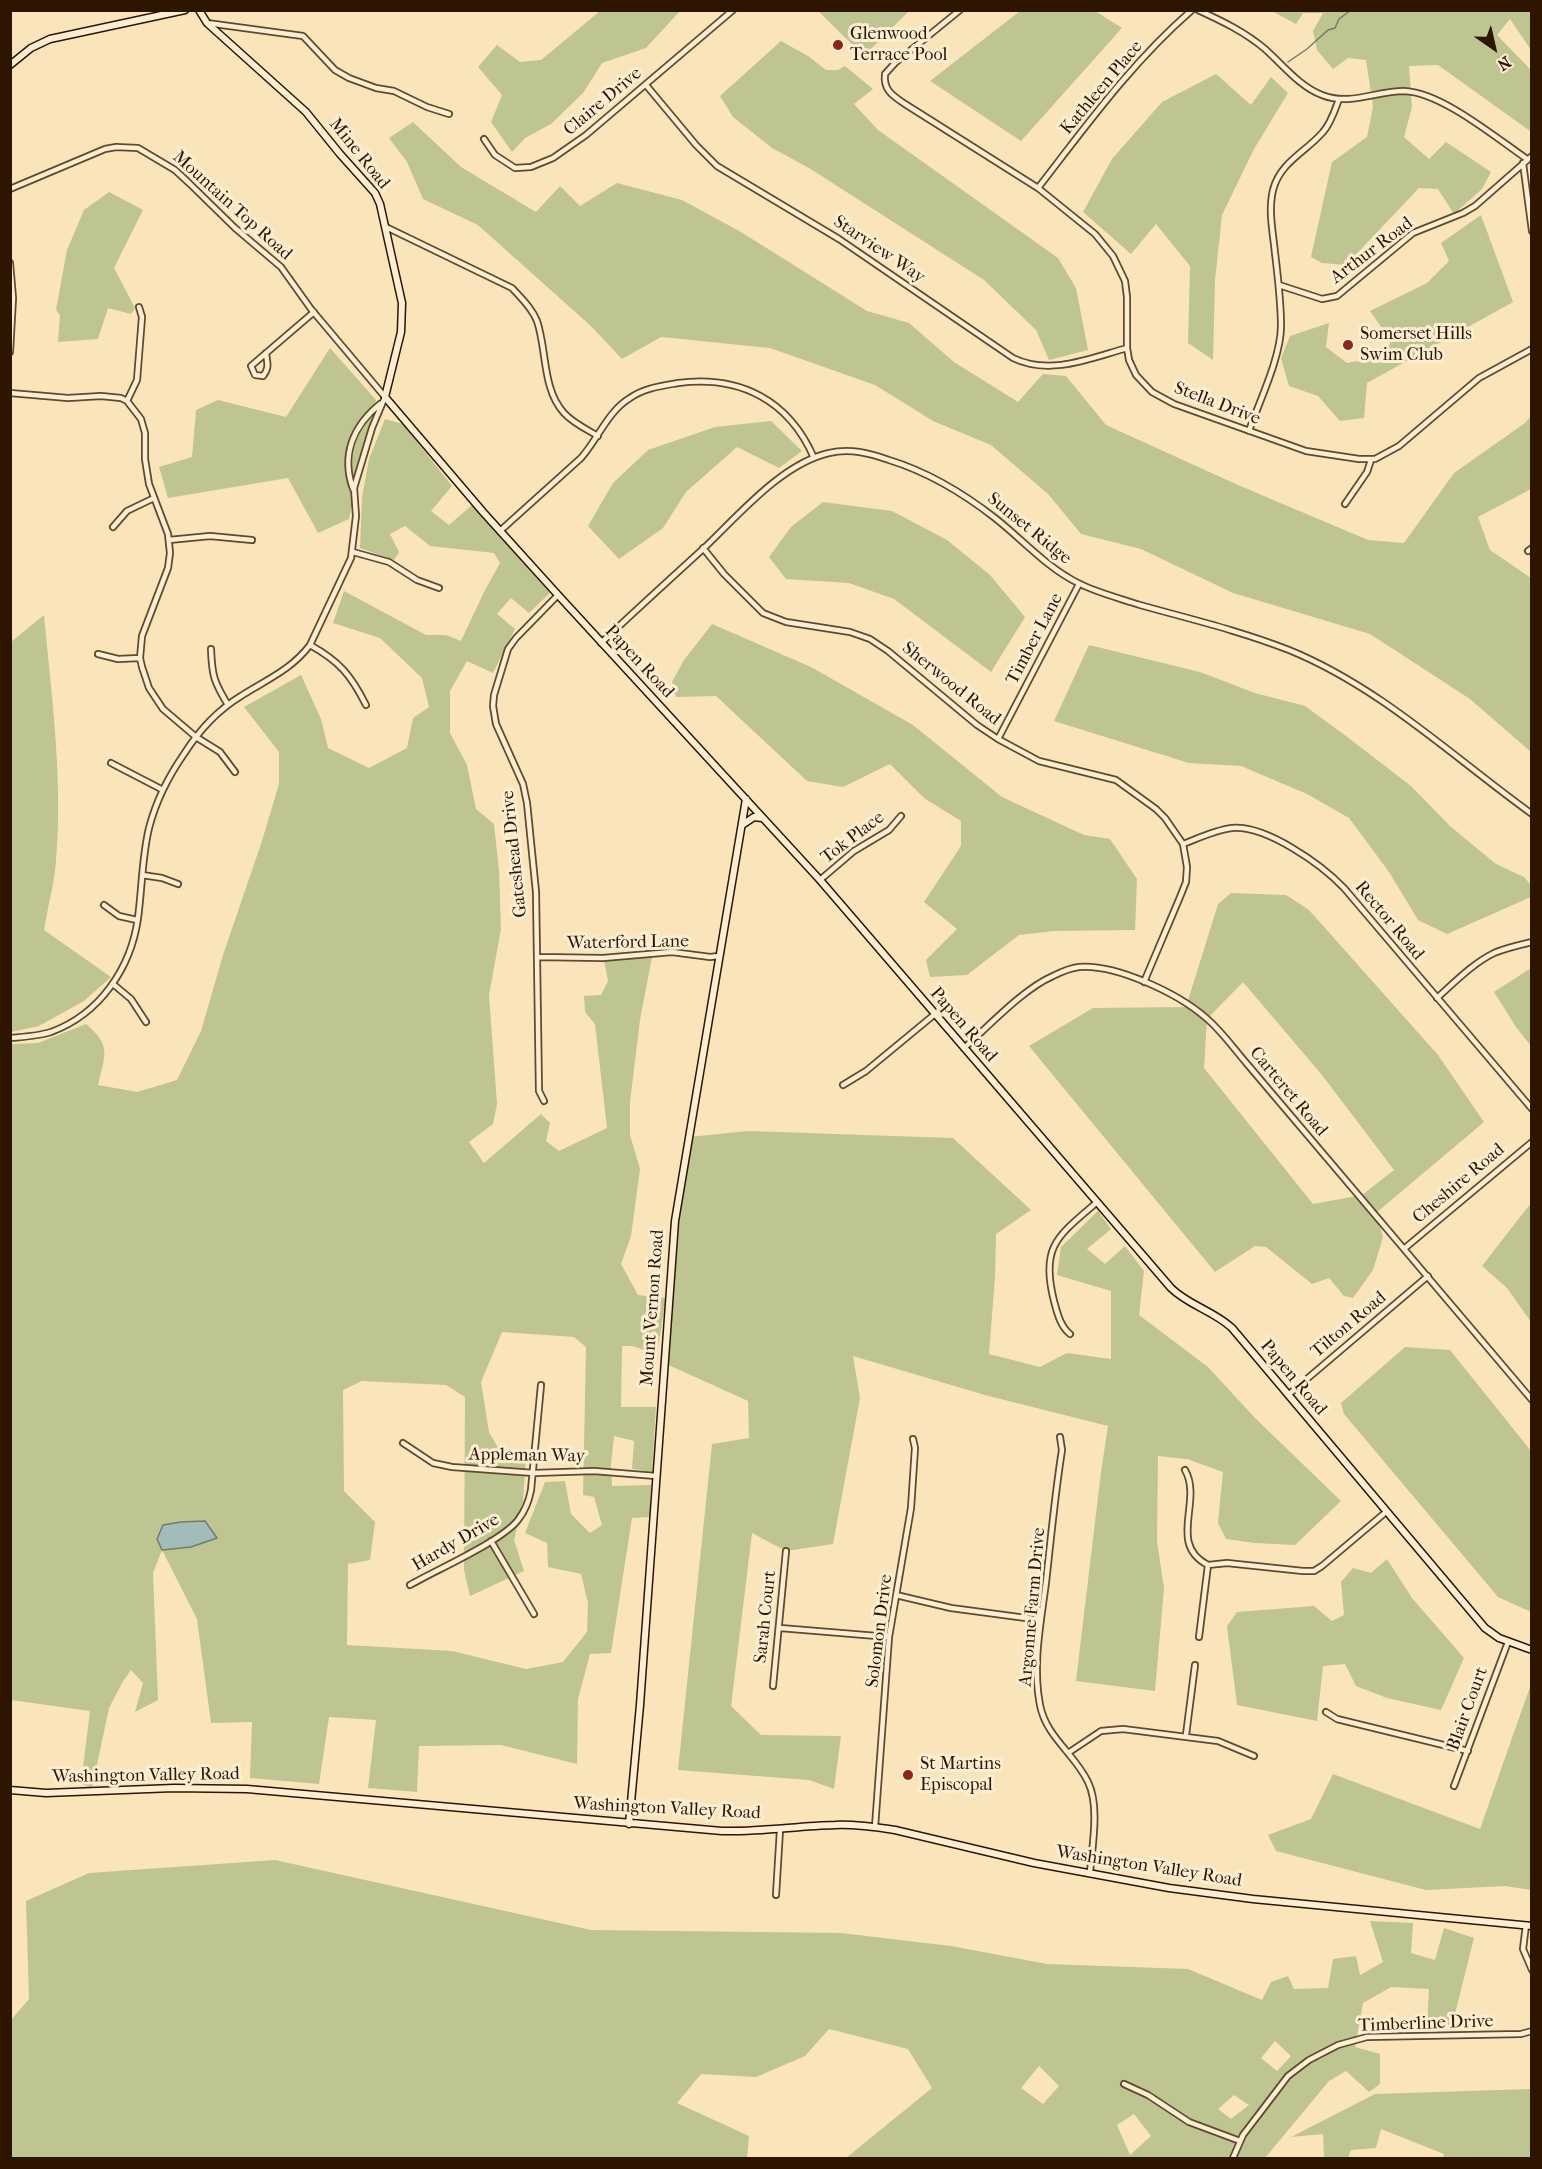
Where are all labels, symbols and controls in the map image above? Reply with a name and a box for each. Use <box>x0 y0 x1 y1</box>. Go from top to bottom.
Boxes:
north arrow <box>1464 18 1524 78</box>
place label: Glenwood Terrace Pool <box>850 24 947 66</box>
street label: Kathleen Place <box>1056 37 1148 139</box>
marker: Glenwood Terrace Pool <box>831 38 845 52</box>
text: N <box>1494 52 1515 75</box>
street label: Claire Drive <box>560 63 646 141</box>
street label: Mine Road <box>324 114 394 194</box>
street label: Mountain Top Road <box>168 147 296 265</box>
street label: Starview Way <box>829 211 929 289</box>
street label: Arthur Road <box>1327 213 1417 289</box>
place label: Somerset Hills Swim Club <box>1360 324 1472 366</box>
marker: Somerset Hills Swim Club <box>1341 338 1355 352</box>
street label: Stella Drive <box>1171 378 1263 430</box>
street label: Sunset Ridge <box>982 488 1076 570</box>
street label: Timber Lane <box>1002 590 1068 688</box>
street label: Papen Road <box>600 621 678 703</box>
street label: Sherwood Road <box>897 638 1005 730</box>
street label: Gateshead Drive <box>498 789 532 919</box>
street label: Tok Place <box>817 807 889 869</box>
street label: Rector Road <box>1350 877 1428 965</box>
street label: Waterford Lane <box>567 931 689 955</box>
street label: Papen Road <box>925 983 1001 1067</box>
street label: Carteret Road <box>1244 1043 1332 1141</box>
street label: Cheshire Road <box>1409 1139 1509 1229</box>
street label: Mount Vernon Road <box>637 1229 669 1387</box>
street label: Tilton Road <box>1307 1287 1391 1363</box>
street label: Papen Road <box>1255 1336 1331 1420</box>
street label: Appleman Way <box>469 1444 585 1468</box>
street label: Hardy Drive <box>409 1509 503 1577</box>
street label: Argonne Farm Drive <box>1015 1526 1051 1688</box>
street label: Sarah Court <box>750 1570 782 1664</box>
street label: Solomon Drive <box>862 1573 898 1689</box>
street label: Blair Court <box>1443 1664 1493 1754</box>
place label: St Martins Episcopal <box>920 1754 1001 1796</box>
street label: Washington Valley Road <box>52 1764 240 1788</box>
marker: St Martins Episcopal <box>901 1768 915 1782</box>
street label: Washington Valley Road <box>573 1793 761 1825</box>
street label: Washington Valley Road <box>1055 1842 1243 1892</box>
street label: Timberline Drive <box>1358 2011 1494 2037</box>

